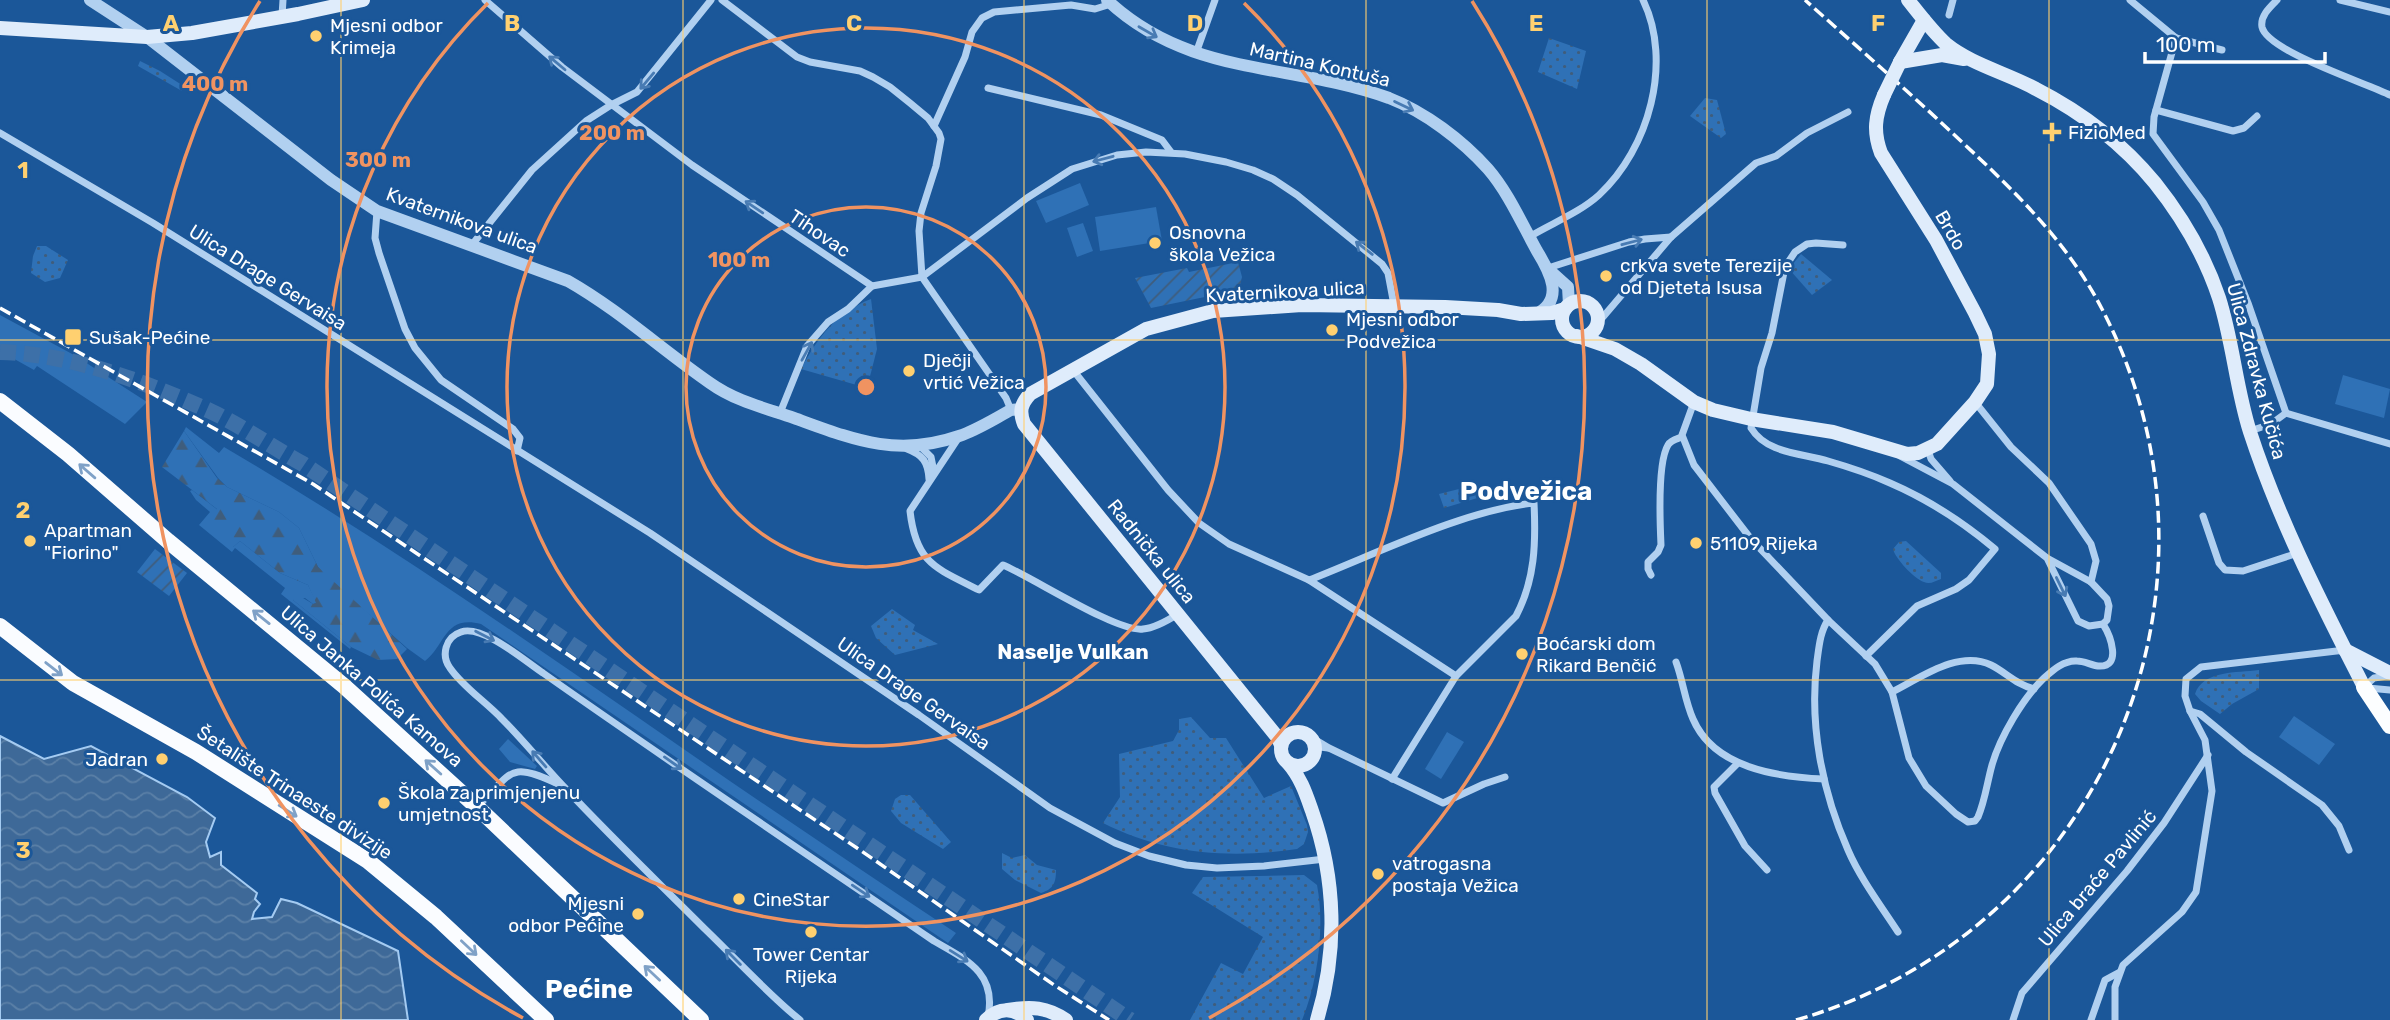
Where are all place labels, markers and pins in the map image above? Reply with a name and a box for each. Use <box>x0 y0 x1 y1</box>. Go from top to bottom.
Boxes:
place label: Mjesni odbor Krimeja <box>330 14 444 59</box>
marker: Mjesni odbor Krimeja <box>308 28 324 44</box>
place label: FizioMed <box>2068 121 2146 144</box>
marker: FizioMed <box>2042 122 2062 142</box>
place label: Osnovna škola Vežica <box>1169 221 1276 266</box>
marker: Osnovna škola Vežica <box>1147 235 1163 251</box>
place label: crkva svete Terezije od Djeteta Isusa <box>1620 254 1792 299</box>
marker: crkva svete Terezije od Djeteta Isusa <box>1598 268 1614 284</box>
place label: Mjesni odbor Podvežica <box>1346 308 1460 353</box>
marker: Mjesni odbor Podvežica <box>1324 322 1340 338</box>
place label: Sušak-Pećine <box>89 326 210 349</box>
marker: Sušak-Pećine <box>63 327 83 347</box>
place label: Dječji vrtić Vežica <box>923 349 1025 394</box>
marker: Dječji vrtić Vežica <box>901 363 917 379</box>
centre of rings <box>854 375 878 399</box>
place label: Apartman "Fiorino" <box>44 519 132 564</box>
place label: 51109 Rijeka <box>1710 532 1818 555</box>
marker: Apartman "Fiorino" <box>22 533 38 549</box>
marker: 51109 Rijeka <box>1688 535 1704 551</box>
place label: Boćarski dom Rikard Benčić <box>1536 632 1657 677</box>
marker: Boćarski dom Rikard Benčić <box>1514 646 1530 662</box>
place label: Jadran <box>85 748 148 771</box>
marker: Jadran <box>154 751 170 767</box>
place label: Škola za primjenjenu umjetnost <box>398 781 580 826</box>
marker: Škola za primjenjenu umjetnost <box>376 795 392 811</box>
place label: vatrogasna postaja Vežica <box>1392 852 1519 897</box>
marker: vatrogasna postaja Vežica <box>1370 866 1386 882</box>
place label: CineStar <box>753 888 830 911</box>
marker: CineStar <box>731 891 747 907</box>
place label: Mjesni odbor Pećine <box>508 892 624 937</box>
marker: Mjesni odbor Pećine <box>630 906 646 922</box>
marker: Tower Centar Rijeka <box>803 924 819 940</box>
place label: Tower Centar Rijeka <box>753 943 870 988</box>

